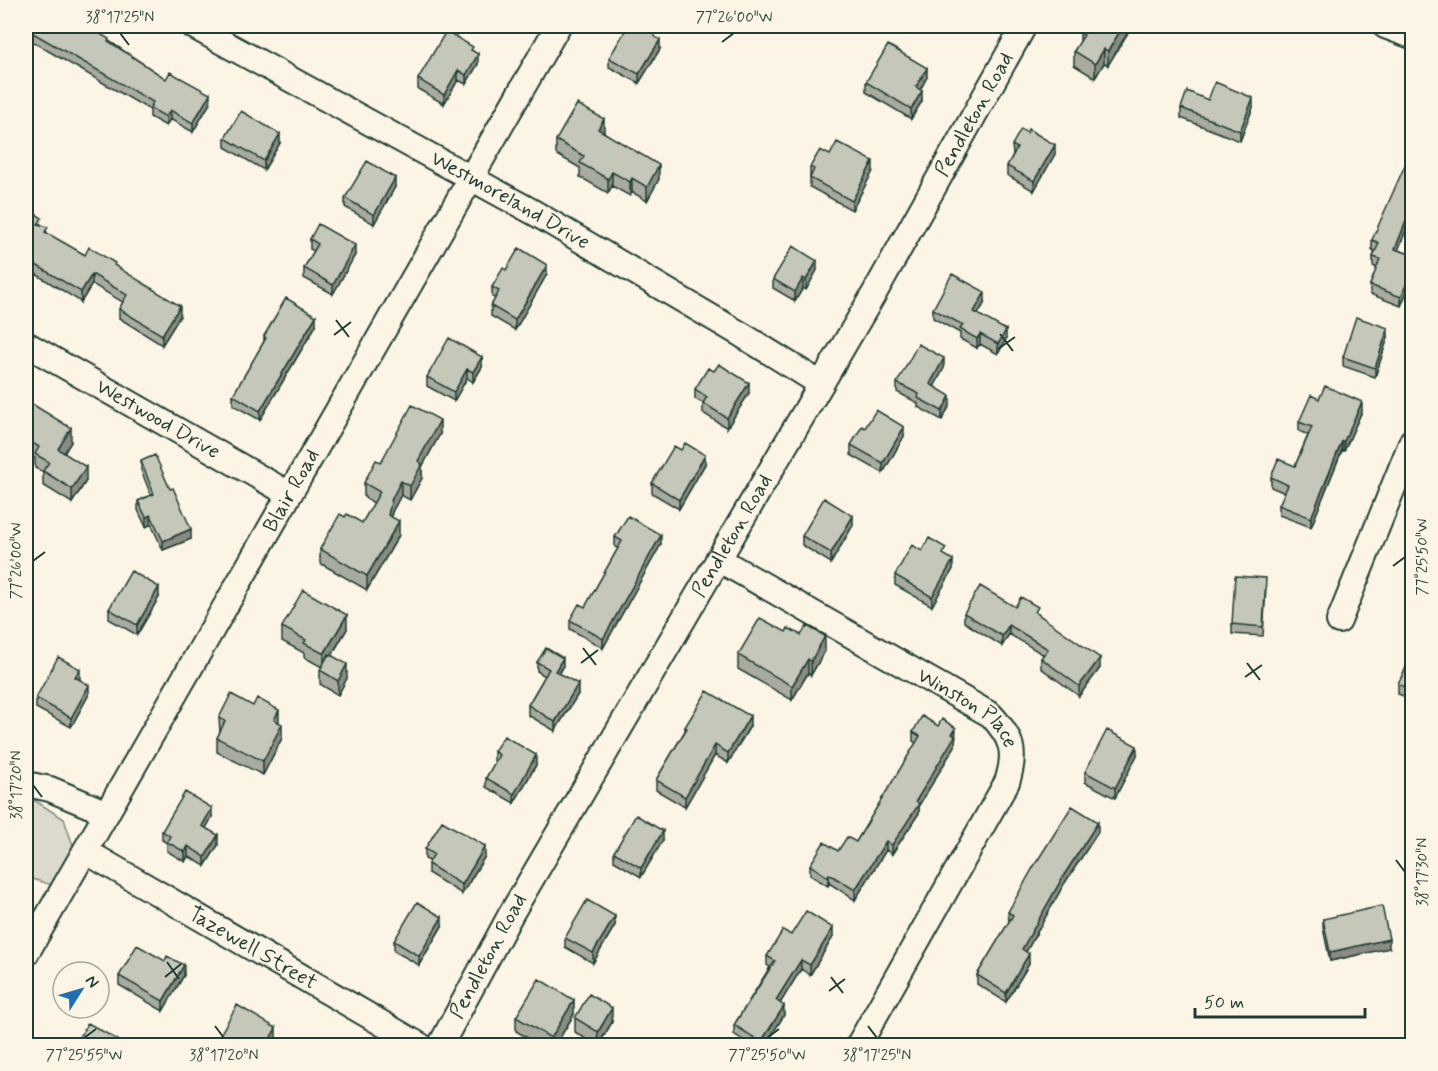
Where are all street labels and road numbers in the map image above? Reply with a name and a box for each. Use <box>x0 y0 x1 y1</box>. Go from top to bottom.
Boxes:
street label: Pendleton Road <box>928 47 1020 182</box>
street label: Westmoreland Drive <box>426 145 595 256</box>
street label: Westwood Drive <box>91 373 225 466</box>
street label: Blair Road <box>257 444 327 538</box>
street label: Pendleton Road <box>685 469 779 603</box>
street label: Winston Place <box>912 662 1024 752</box>
street label: Pendleton Road <box>443 889 534 1024</box>
street label: Tazewell Street <box>183 900 322 997</box>

